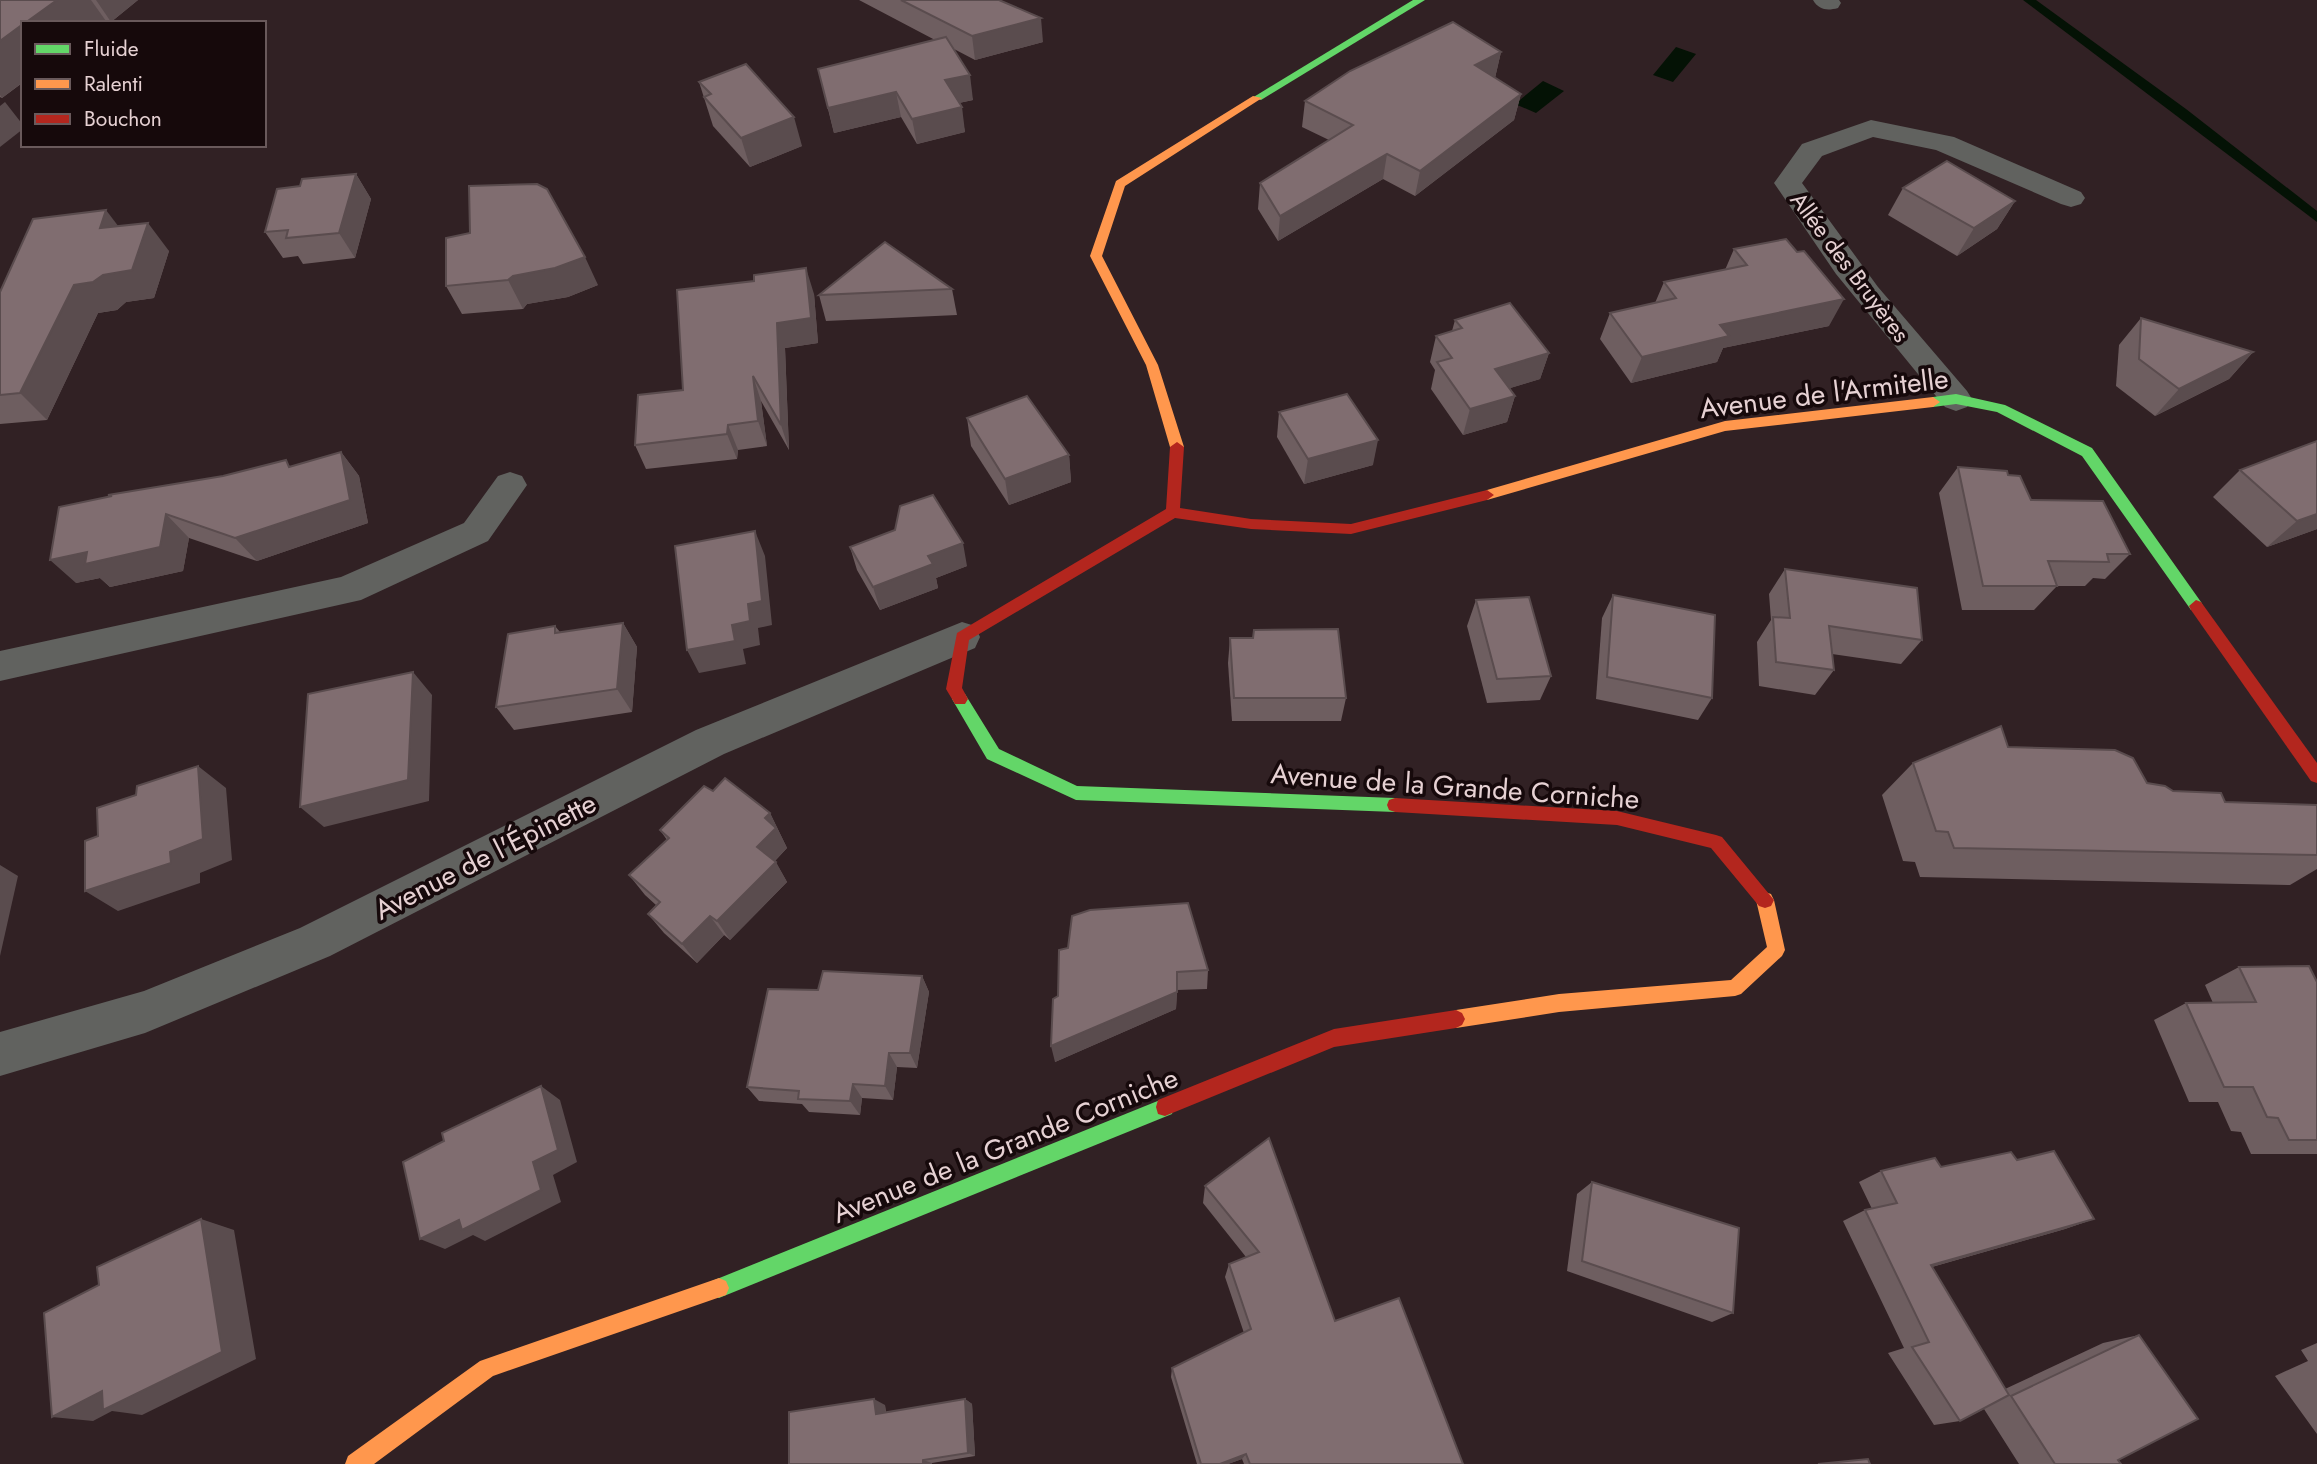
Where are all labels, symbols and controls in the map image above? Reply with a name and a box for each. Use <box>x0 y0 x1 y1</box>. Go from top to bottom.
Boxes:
legend <box>21 21 266 147</box>
text: Fluide <box>84 34 139 64</box>
text: Ralenti <box>84 69 143 99</box>
text: Bouchon <box>84 104 162 134</box>
street label: Allée des Bruyères <box>1782 185 1918 349</box>
street label: Avenue de l'Armitelle <box>1697 358 1951 429</box>
street label: Avenue de la Grande Corniche <box>1269 753 1641 820</box>
street label: Avenue de l'Épinette <box>367 783 603 930</box>
street label: Avenue de la Grande Corniche <box>826 1057 1184 1234</box>

